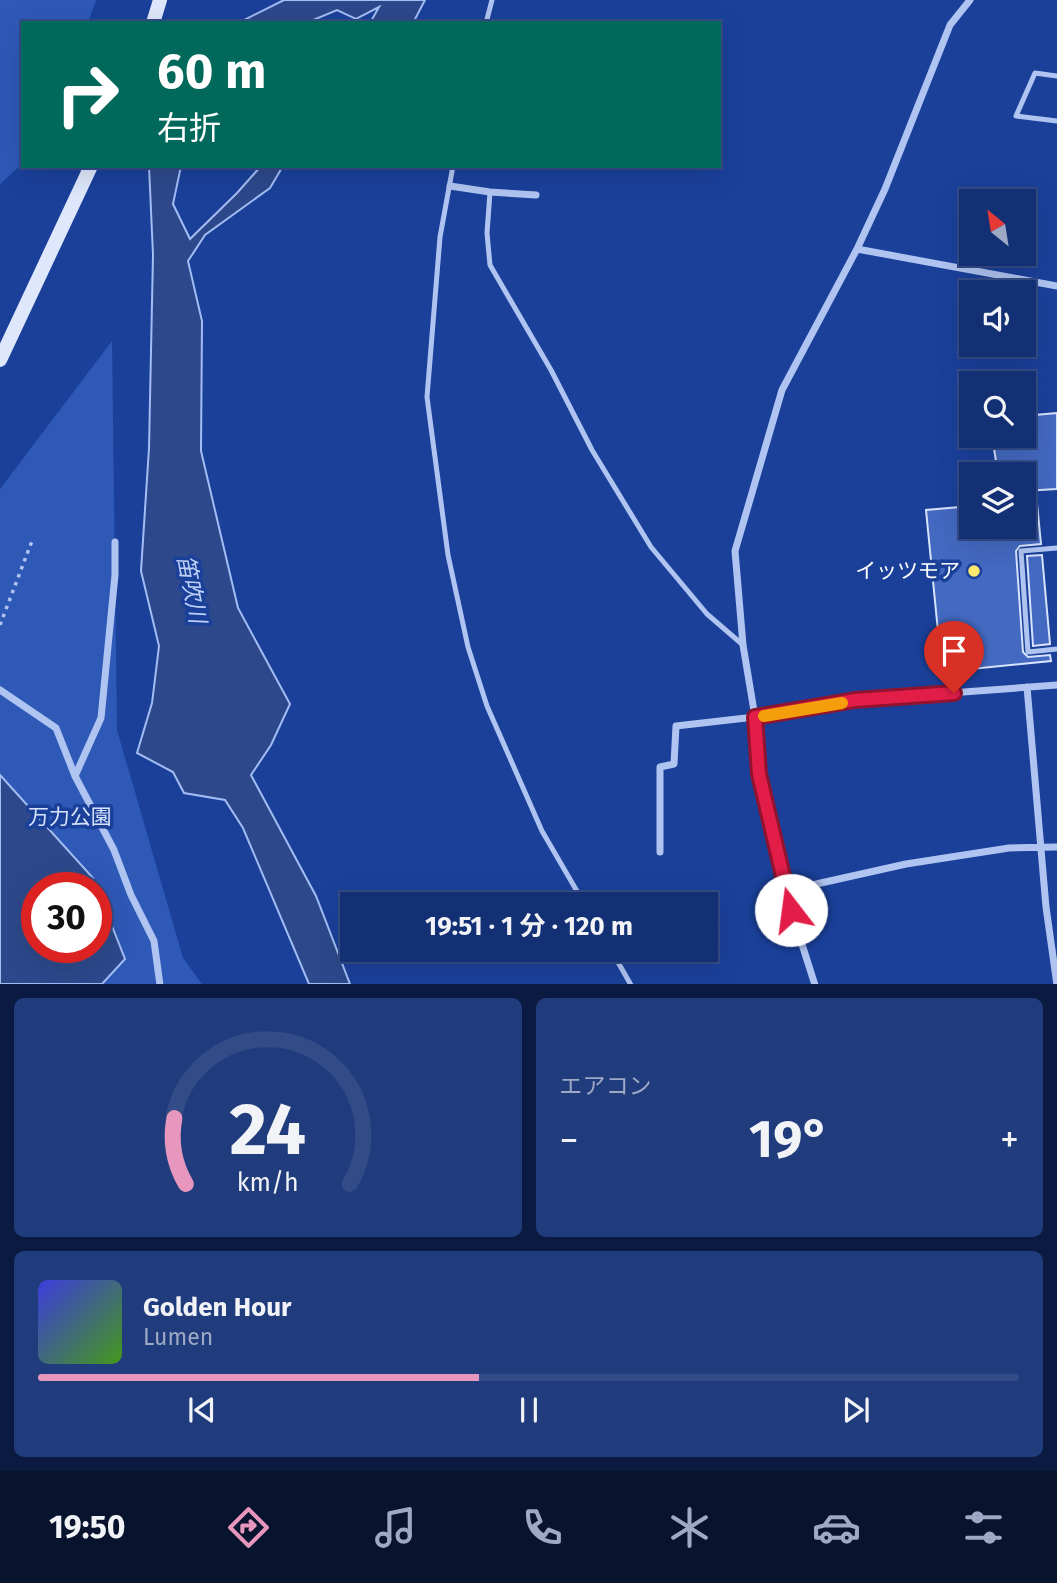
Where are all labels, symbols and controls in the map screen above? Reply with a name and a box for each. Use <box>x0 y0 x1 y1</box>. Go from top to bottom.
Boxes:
text: 60 m <box>157 42 266 101</box>
icon: right <box>42 49 133 140</box>
text: 右折 <box>157 109 221 147</box>
north arrow <box>959 189 1036 266</box>
map controls <box>959 189 1036 539</box>
button: sound <box>959 280 1036 357</box>
button: search <box>959 371 1036 448</box>
button: layers <box>959 462 1036 539</box>
water label: 笛吹川 <box>172 552 213 628</box>
place label: イッツモア <box>855 558 960 584</box>
marker: イッツモア <box>966 563 982 579</box>
pin <box>924 621 984 693</box>
icon: arrive <box>935 632 973 670</box>
park label: 万力公園 <box>28 804 112 830</box>
speed limit sign: 30 <box>21 872 112 963</box>
position arrow <box>754 873 828 947</box>
text: 19:51 · 1 分 · 120 m <box>425 911 633 942</box>
text: エアコン <box>560 1072 652 1100</box>
text: 24 <box>229 1086 306 1173</box>
text: 19° <box>749 1108 829 1171</box>
text: − <box>560 1117 579 1163</box>
text: + <box>1000 1117 1019 1163</box>
text: km/h <box>237 1167 299 1197</box>
text: Golden Hour <box>143 1292 291 1323</box>
text: Lumen <box>143 1323 213 1351</box>
icon: previous <box>183 1391 221 1429</box>
icon: pause <box>510 1391 548 1429</box>
icon: next <box>837 1391 875 1429</box>
icon: directions <box>224 1503 273 1552</box>
icon: music <box>371 1503 420 1552</box>
icon: phone <box>518 1503 567 1552</box>
icon: climate <box>665 1503 714 1552</box>
icon: car <box>812 1503 861 1552</box>
icon: filters <box>959 1503 1008 1552</box>
text: 19:50 <box>49 1508 126 1546</box>

